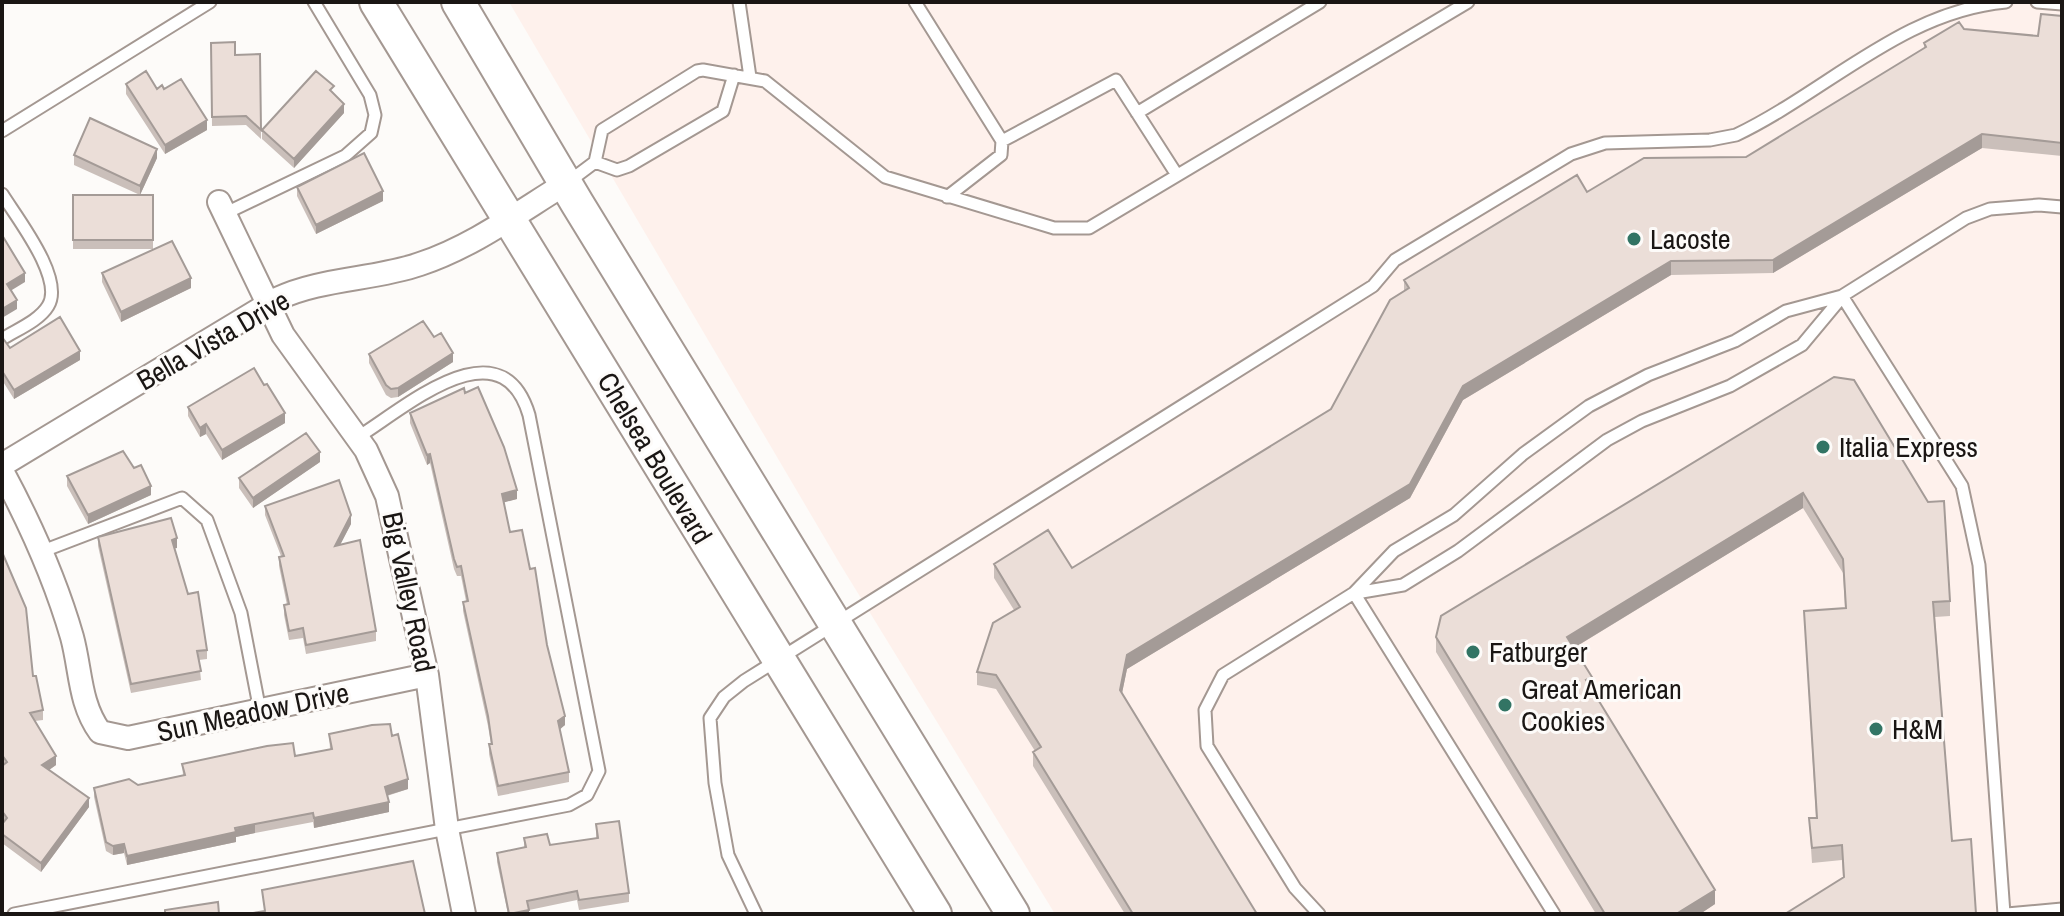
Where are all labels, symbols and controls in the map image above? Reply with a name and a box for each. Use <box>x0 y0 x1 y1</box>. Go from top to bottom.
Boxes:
place label: Lacoste <box>1650 220 1730 258</box>
marker: Lacoste <box>1625 230 1643 248</box>
street label: Bella Vista Drive <box>130 281 296 399</box>
street label: Chelsea Boulevard <box>589 365 721 551</box>
place label: Italia Express <box>1839 428 1978 466</box>
marker: Italia Express <box>1814 438 1832 456</box>
street label: Big Valley Road <box>373 508 445 676</box>
place label: Fatburger <box>1489 633 1588 671</box>
marker: Fatburger <box>1464 643 1482 661</box>
place label: Great American Cookies <box>1521 670 1682 740</box>
street label: Sun Meadow Drive <box>154 673 352 751</box>
marker: Great American Cookies <box>1496 696 1514 714</box>
place label: H&M <box>1892 710 1943 748</box>
marker: H&M <box>1867 720 1885 738</box>

